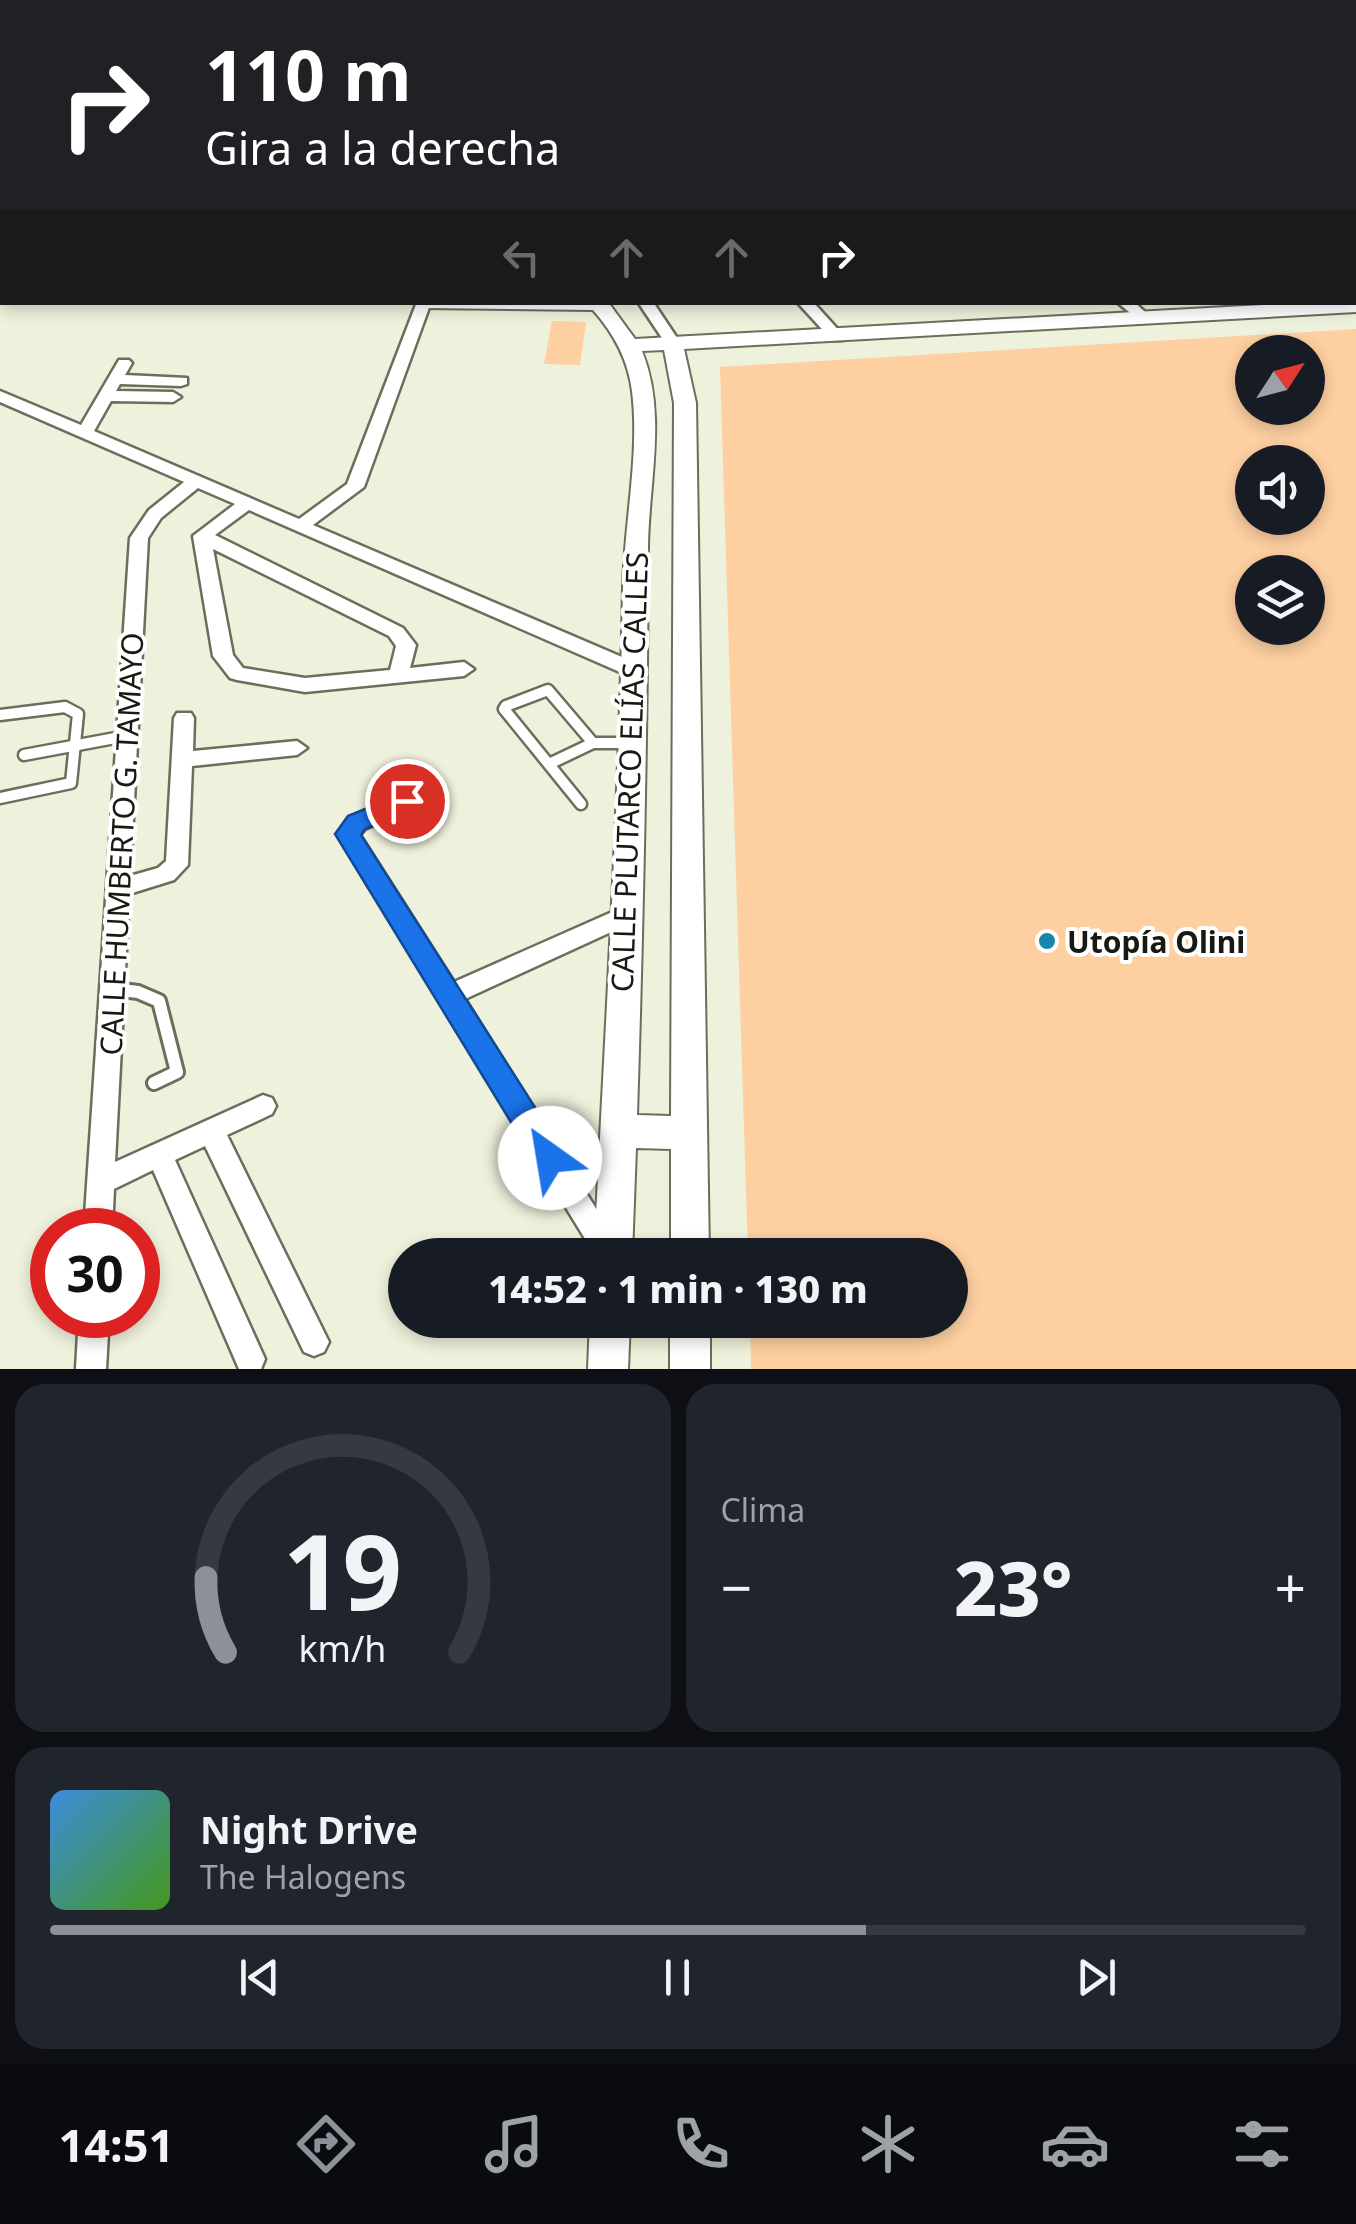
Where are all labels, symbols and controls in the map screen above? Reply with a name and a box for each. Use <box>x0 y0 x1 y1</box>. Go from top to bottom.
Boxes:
text: 110 m <box>205 26 412 122</box>
icon: right <box>40 40 170 170</box>
text: Gira a la derecha <box>205 117 560 178</box>
icon: left <box>494 230 549 285</box>
icon: ahead <box>599 230 654 285</box>
icon: ahead <box>704 230 759 285</box>
icon: right <box>809 230 864 285</box>
north arrow <box>1235 335 1325 425</box>
map controls <box>1235 335 1325 645</box>
button: sound <box>1235 445 1325 535</box>
street label: CALLE PLUTARCO ELÍAS CALLES <box>601 551 657 993</box>
button: layers <box>1235 555 1325 645</box>
street label: CALLE HUMBERTO G. TAMAYO <box>89 632 153 1056</box>
pin <box>365 759 450 844</box>
icon: arrive <box>380 774 435 829</box>
place label: Utopía Olini <box>1067 921 1245 962</box>
marker: Utopía Olini <box>1036 930 1058 952</box>
position arrow <box>498 1106 602 1210</box>
speed limit sign: 30 <box>30 1208 160 1338</box>
text: 14:52 · 1 min · 130 m <box>488 1262 868 1314</box>
text: Clima <box>721 1488 805 1531</box>
text: 19 <box>283 1499 402 1640</box>
text: 23° <box>954 1536 1072 1638</box>
text: − <box>721 1549 752 1624</box>
text: + <box>1275 1549 1306 1624</box>
text: km/h <box>299 1624 387 1672</box>
text: Night Drive <box>200 1803 418 1855</box>
text: The Halogens <box>200 1855 406 1898</box>
icon: previous <box>232 1950 287 2005</box>
icon: pause <box>650 1950 705 2005</box>
icon: next <box>1069 1950 1124 2005</box>
icon: directions <box>291 2109 361 2179</box>
icon: music <box>479 2109 549 2179</box>
icon: phone <box>666 2109 736 2179</box>
icon: climate <box>853 2109 923 2179</box>
icon: car <box>1040 2109 1110 2179</box>
icon: filters <box>1227 2109 1297 2179</box>
text: 14:51 <box>59 2114 174 2175</box>

